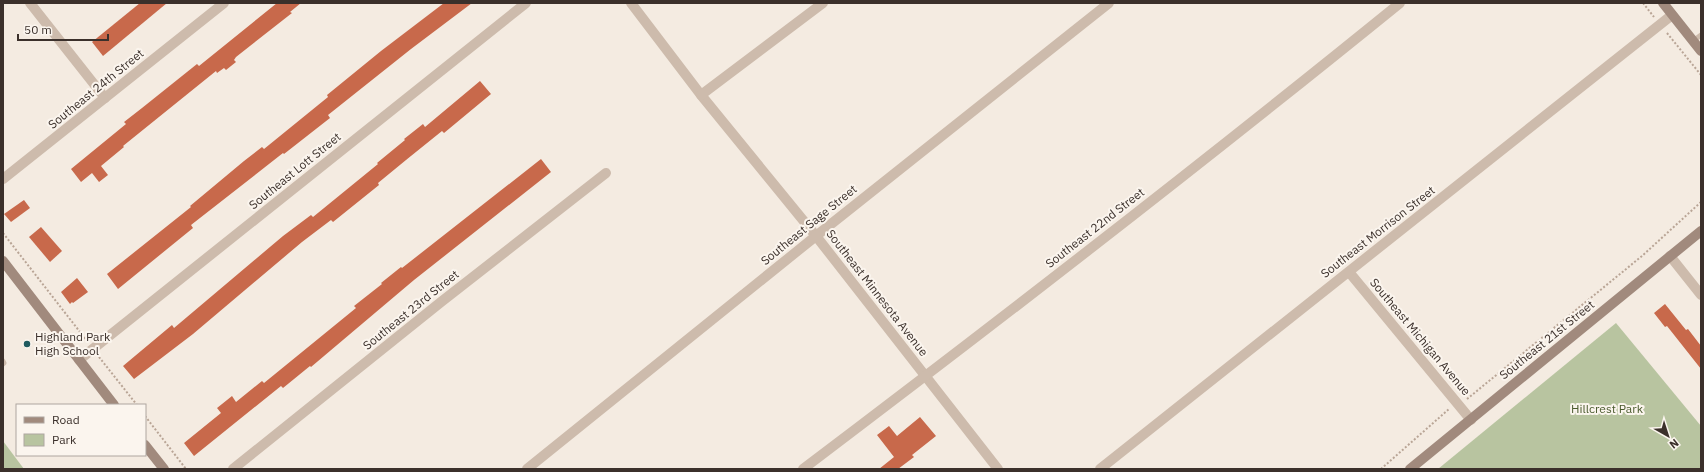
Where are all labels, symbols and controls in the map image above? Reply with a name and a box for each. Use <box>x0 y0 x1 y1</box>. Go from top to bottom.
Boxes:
scale bar <box>18 16 108 42</box>
text: 50 m <box>24 22 52 37</box>
street label: Southeast 24th Street <box>45 45 146 132</box>
street label: Southeast Lott Street <box>246 129 344 212</box>
street label: Southeast Sage Street <box>758 181 860 268</box>
street label: Southeast Morrison Street <box>1318 182 1438 281</box>
street label: Southeast 22nd Street <box>1042 184 1147 271</box>
street label: Southeast Minnesota Avenue <box>823 226 932 359</box>
street label: Southeast 23rd Street <box>360 266 462 353</box>
street label: Southeast Michigan Avenue <box>1367 275 1474 399</box>
street label: Southeast 21st Street <box>1496 297 1597 382</box>
place label: Highland Park High School <box>35 329 111 358</box>
marker: Highland Park High School <box>22 339 32 349</box>
park label: Hillcrest Park <box>1571 401 1644 416</box>
legend <box>16 404 146 456</box>
text: Road <box>52 412 80 427</box>
north arrow <box>1648 416 1688 456</box>
text: Park <box>52 432 77 447</box>
text: N <box>1667 436 1682 452</box>

